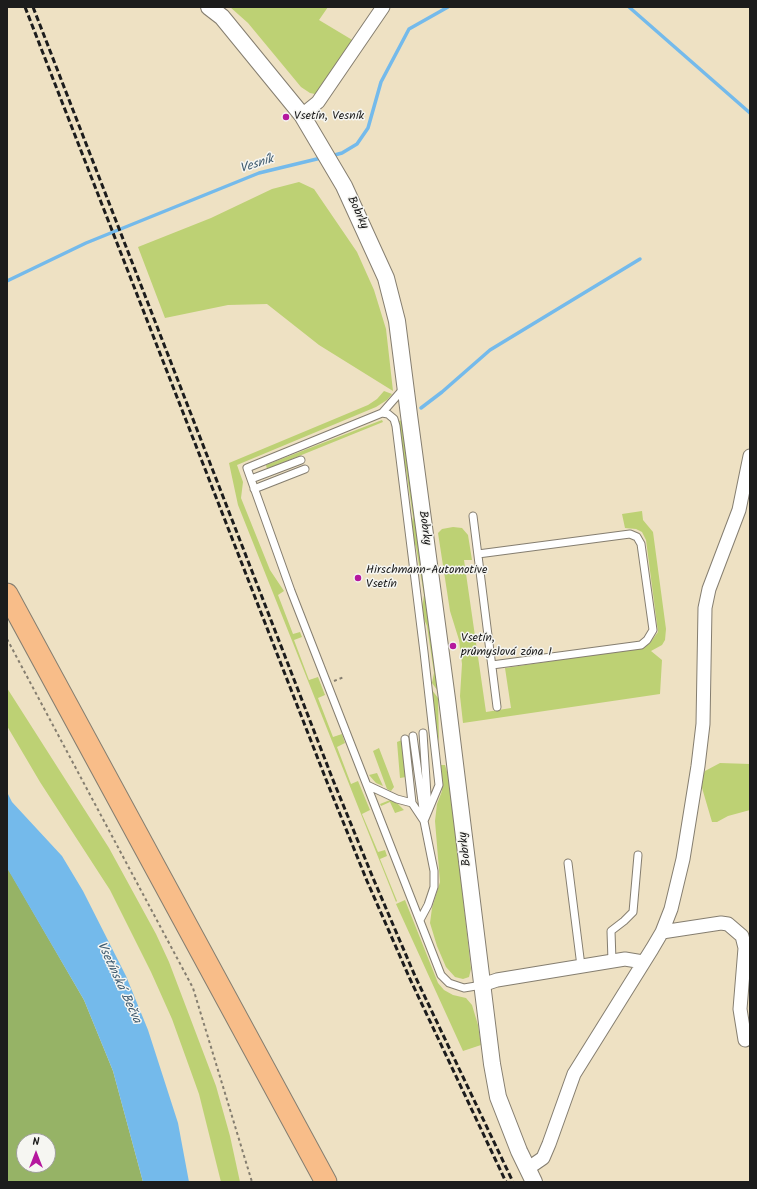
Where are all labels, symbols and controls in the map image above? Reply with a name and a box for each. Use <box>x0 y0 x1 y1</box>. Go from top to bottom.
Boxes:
place label: Vsetín, Vesník <box>294 110 364 124</box>
marker: Vsetín, Vesník <box>281 112 291 122</box>
water label: Vesník <box>238 152 276 178</box>
street label: Bobrky <box>343 194 371 232</box>
street label: Bobrky <box>414 510 434 546</box>
place label: Hirschmann-Automotive Vsetín <box>366 564 487 592</box>
marker: Hirschmann-Automotive Vsetín <box>353 573 363 583</box>
place label: Vsetín, průmyslová zóna I <box>461 632 552 660</box>
marker: Vsetín, průmyslová zóna I <box>448 641 458 651</box>
street label: Bobrky <box>457 831 475 867</box>
water label: Vsetínská Bečva <box>92 940 144 1026</box>
north arrow <box>16 1133 56 1173</box>
text: N <box>33 1133 39 1151</box>

